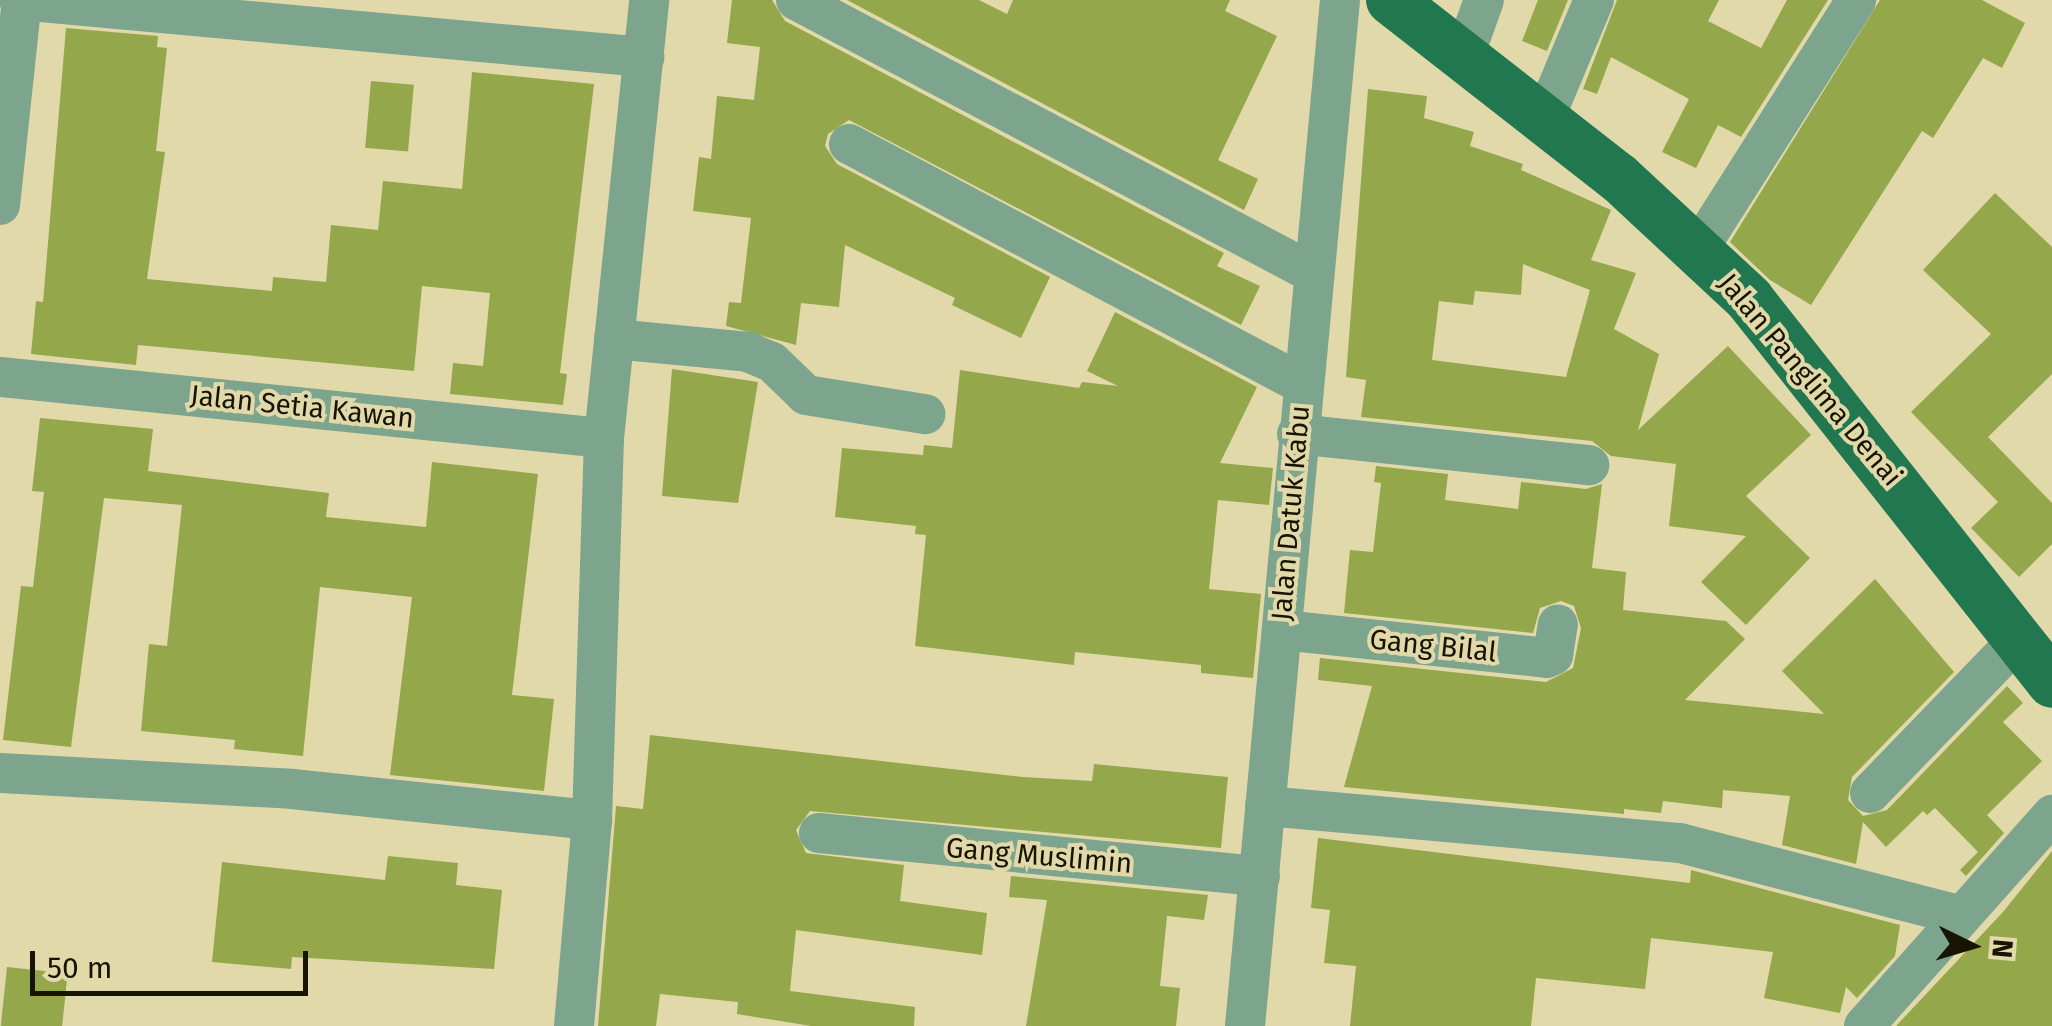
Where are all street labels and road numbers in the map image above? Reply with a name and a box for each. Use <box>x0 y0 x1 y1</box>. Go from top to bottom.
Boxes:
street label: Jalan Panglima Denai <box>1711 267 1909 493</box>
street label: Jalan Setia Kawan <box>189 379 415 435</box>
street label: Jalan Datuk Kabu <box>1265 404 1317 622</box>
street label: Gang Bilal <box>1368 623 1498 669</box>
street label: Gang Muslimin <box>944 831 1134 881</box>

